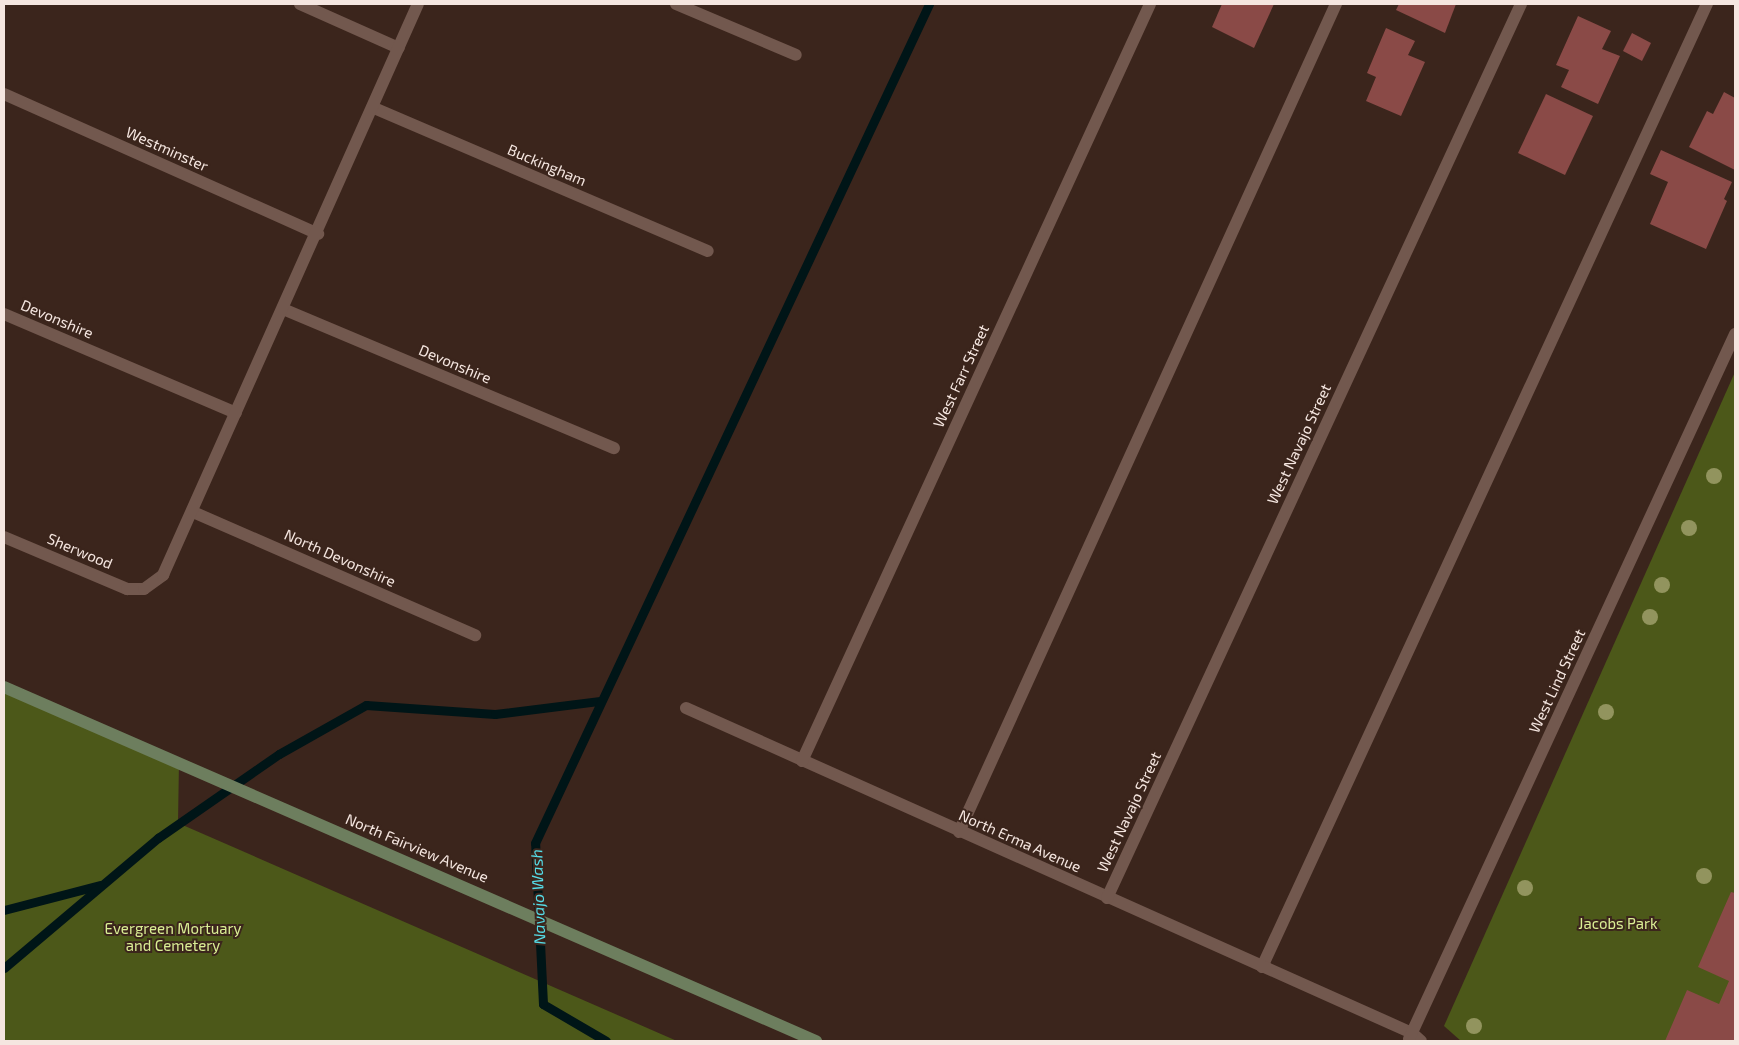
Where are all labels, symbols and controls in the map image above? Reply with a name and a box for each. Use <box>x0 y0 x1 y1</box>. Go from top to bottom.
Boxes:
street label: Westminster <box>123 123 211 175</box>
street label: Buckingham <box>505 140 589 190</box>
street label: Devonshire <box>18 296 96 342</box>
street label: West Farr Street <box>929 322 993 430</box>
street label: Devonshire <box>416 341 494 387</box>
street label: West Navajo Street <box>1263 381 1335 507</box>
street label: North Devonshire <box>282 525 398 591</box>
street label: Sherwood <box>45 529 115 573</box>
street label: West Lind Street <box>1525 626 1589 736</box>
street label: West Navajo Street <box>1093 749 1165 875</box>
street label: North Erma Avenue <box>956 806 1084 876</box>
street label: North Fairview Avenue <box>342 810 492 886</box>
water label: Navajo Wash <box>527 849 549 945</box>
park label: Jacobs Park <box>1578 915 1658 933</box>
park label: Evergreen Mortuary and Cemetery <box>105 919 241 954</box>

